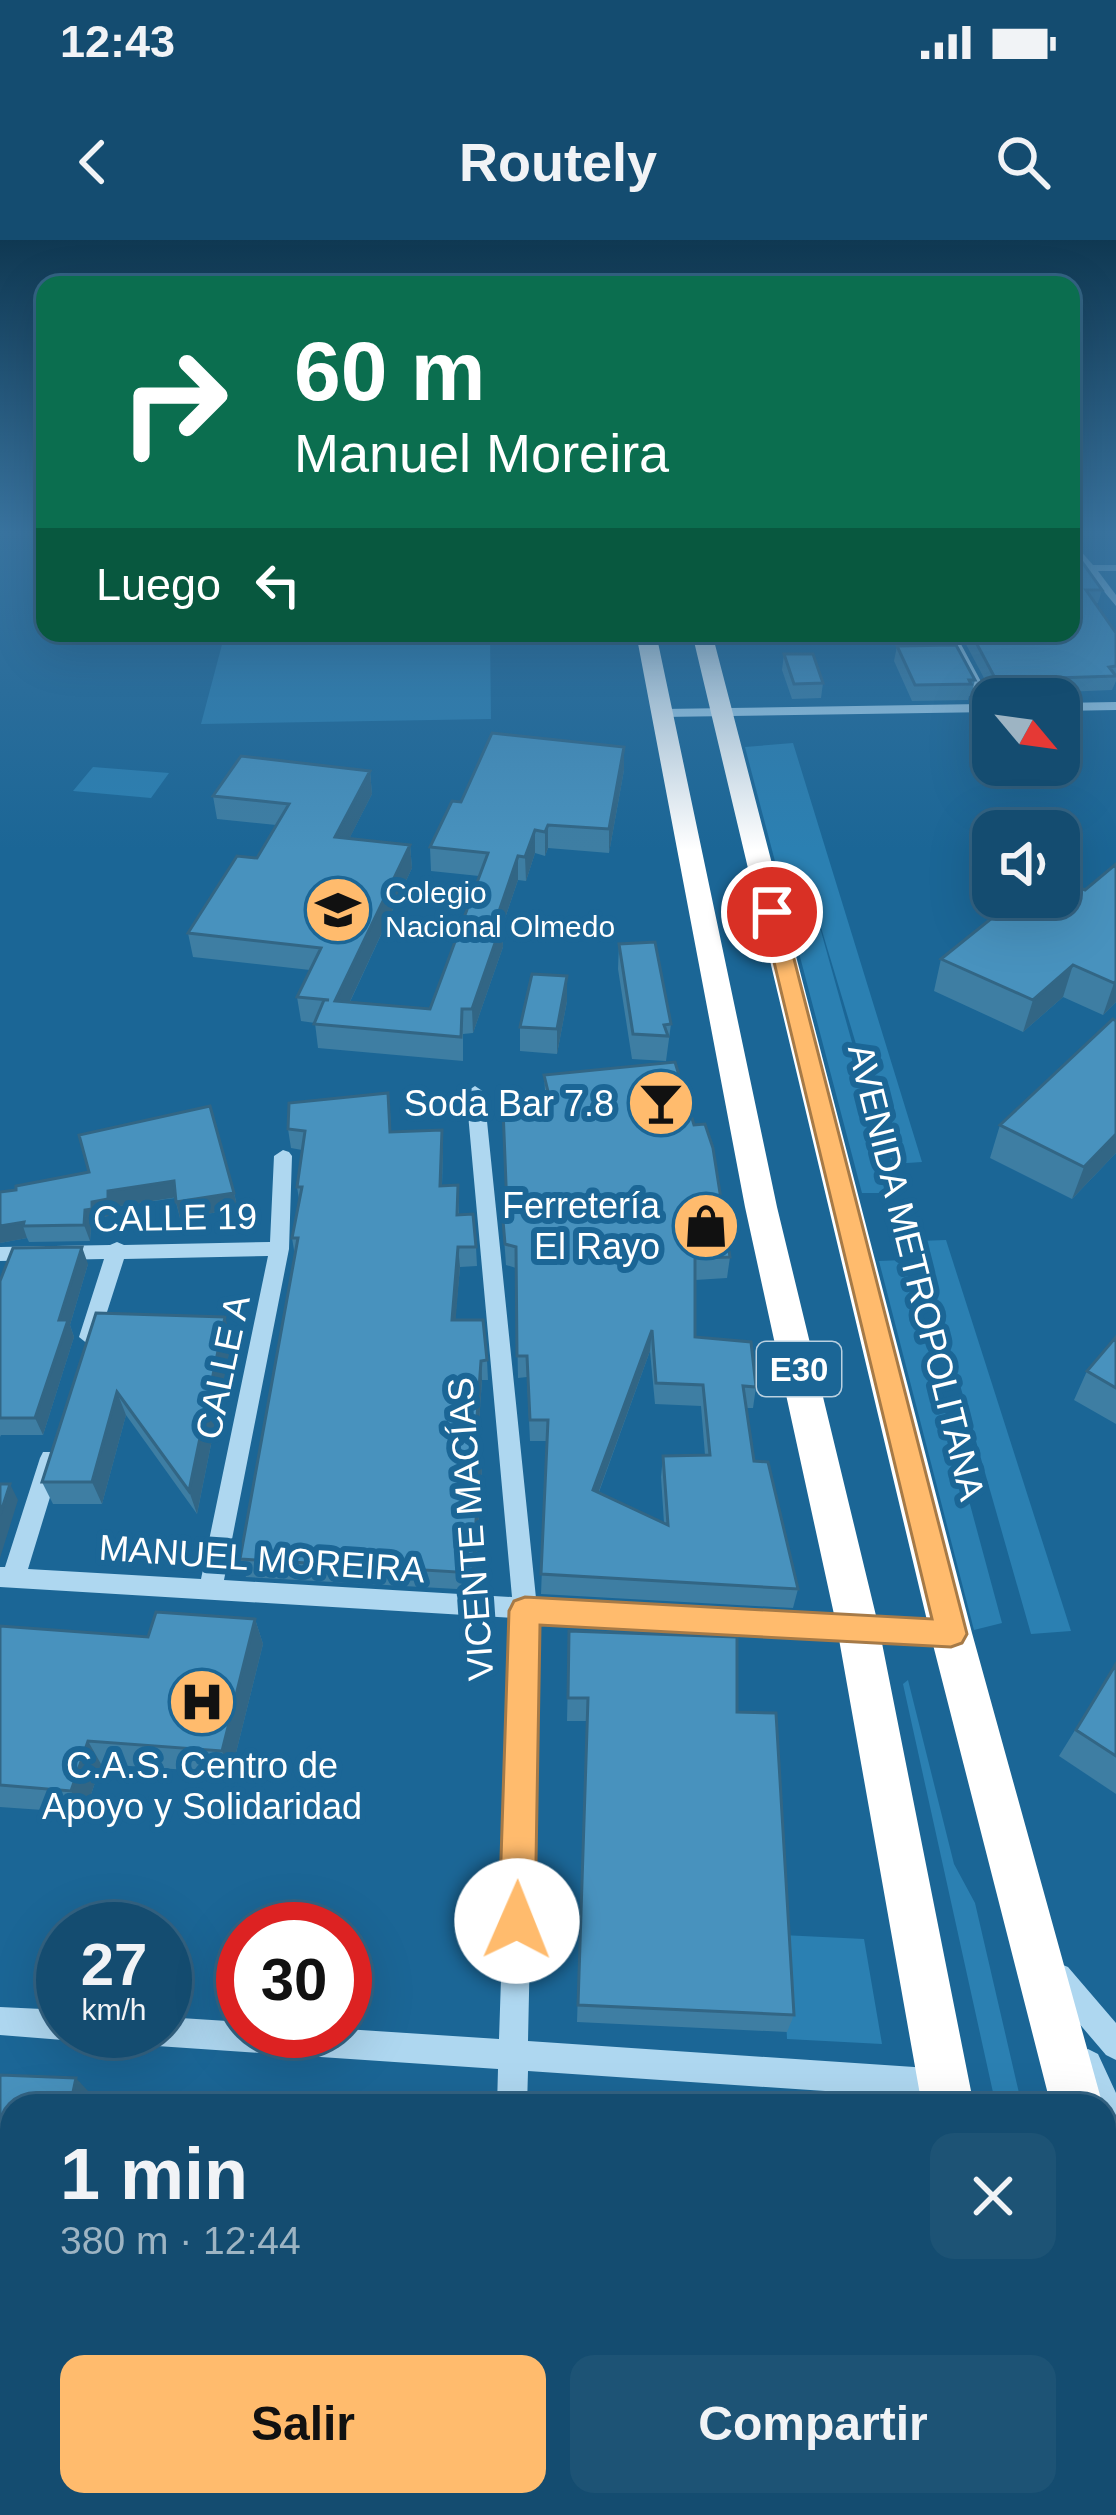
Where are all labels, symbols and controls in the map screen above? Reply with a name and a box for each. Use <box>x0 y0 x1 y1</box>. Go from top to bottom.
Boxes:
text: 12:43 <box>60 16 175 67</box>
icon: back <box>60 129 126 195</box>
icon: search <box>990 129 1056 195</box>
text: Routely <box>459 132 657 192</box>
icon: right <box>96 324 252 480</box>
text: 60 m <box>294 324 485 418</box>
text: Manuel Moreira <box>294 423 669 483</box>
icon: left <box>245 552 311 618</box>
text: Luego <box>96 559 221 610</box>
north arrow <box>972 678 1080 786</box>
map controls <box>972 678 1080 918</box>
button: sound <box>972 810 1080 918</box>
pin <box>721 861 823 963</box>
school or university icon: Colegio Nacional Olmedo <box>303 875 373 945</box>
place label: Colegio Nacional Olmedo <box>385 876 615 943</box>
icon: arrive <box>739 879 805 945</box>
street label: AVENIDA METROPOLITANA <box>840 1040 993 1505</box>
bar icon: Soda Bar 7.8 <box>626 1068 696 1138</box>
place label: Soda Bar 7.8 <box>404 1083 614 1124</box>
place label: Ferretería El Rayo <box>502 1185 661 1267</box>
shop icon: Ferretería El Rayo <box>671 1191 741 1261</box>
street label: CALLE 19 <box>93 1196 257 1239</box>
street label: CALLE A <box>187 1291 258 1443</box>
road number: E30 <box>757 1342 841 1396</box>
street label: VICENTE MACÍAS <box>439 1376 502 1682</box>
street label: MANUEL MOREIRA <box>98 1527 426 1590</box>
hospital icon: C.A.S. Centro de Apoyo y Solidaridad <box>167 1667 237 1737</box>
place label: C.A.S. Centro de Apoyo y Solidaridad <box>42 1745 362 1827</box>
position arrow <box>454 1858 580 1984</box>
speed limit sign: 30 <box>216 1902 372 2058</box>
text: 27 <box>81 1931 147 1998</box>
text: km/h <box>81 1993 147 2026</box>
button: close <box>930 2133 1056 2259</box>
text: 1 min <box>60 2134 248 2214</box>
text: 380 m · 12:44 <box>60 2219 301 2262</box>
button: Salir <box>60 2355 546 2493</box>
button: Compartir <box>570 2355 1056 2493</box>

